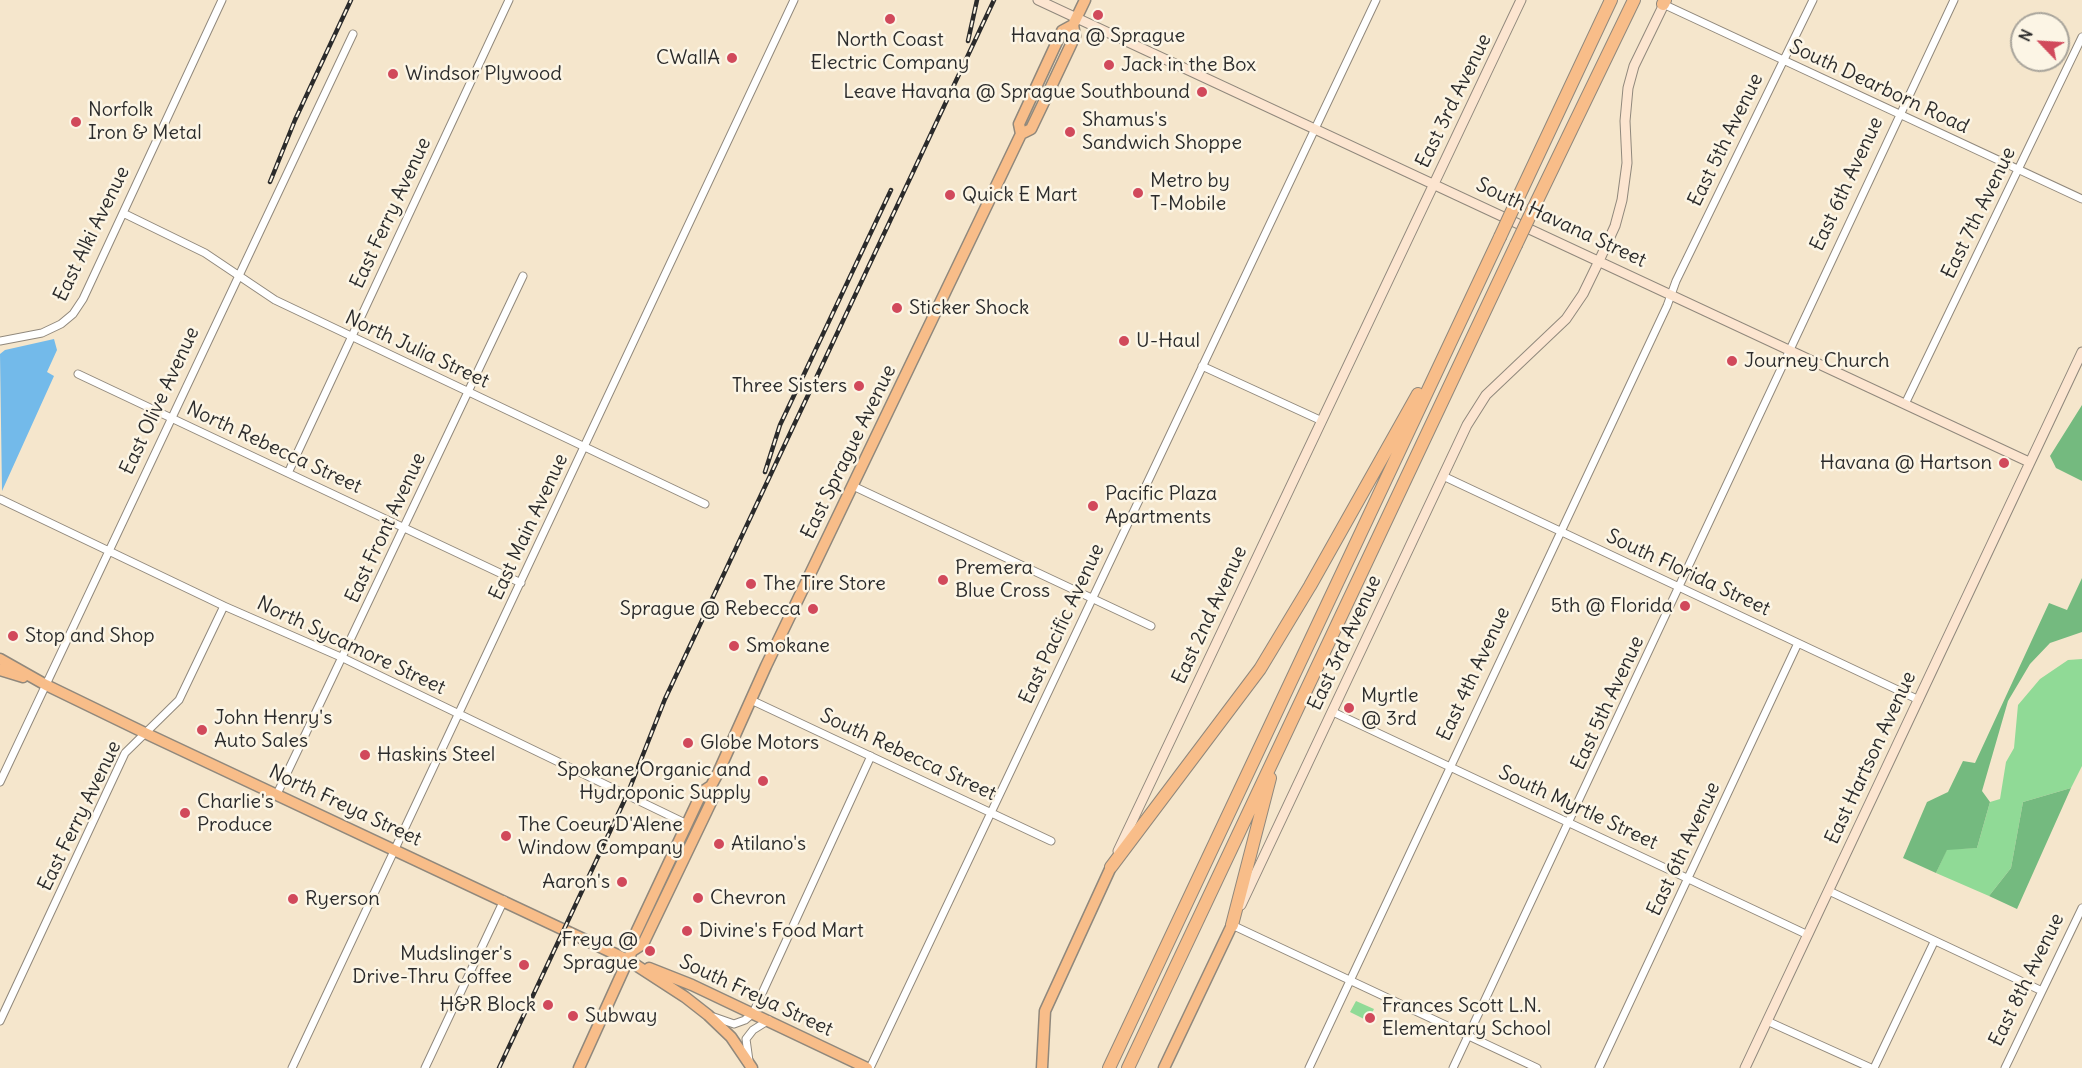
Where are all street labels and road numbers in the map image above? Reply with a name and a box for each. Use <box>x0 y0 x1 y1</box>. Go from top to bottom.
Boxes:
street label: East 3rd Avenue <box>1411 30 1497 172</box>
street label: South Dearborn Road <box>1785 35 1973 139</box>
street label: East 5th Avenue <box>1683 70 1769 210</box>
street label: East 6th Avenue <box>1805 113 1889 255</box>
street label: East Ferry Avenue <box>345 134 437 292</box>
street label: East 7th Avenue <box>1937 143 2021 283</box>
street label: East Alki Avenue <box>49 163 135 305</box>
street label: South Havana Street <box>1472 173 1650 273</box>
street label: North Julia Street <box>341 306 493 394</box>
street label: East Olive Avenue <box>115 323 205 479</box>
street label: East Sprague Avenue <box>796 361 902 543</box>
street label: North Rebecca Street <box>183 397 365 499</box>
street label: East Front Avenue <box>341 449 431 607</box>
street label: East Main Avenue <box>485 450 573 604</box>
street label: South Florida Street <box>1602 524 1774 622</box>
street label: East Pacific Avenue <box>1014 540 1110 708</box>
street label: East 2nd Avenue <box>1168 542 1252 688</box>
street label: East 3rd Avenue <box>1303 572 1387 714</box>
street label: North Sycamore Street <box>253 592 449 700</box>
street label: East 4th Avenue <box>1432 603 1516 745</box>
street label: East 5th Avenue <box>1566 632 1650 774</box>
street label: East Hartson Avenue <box>1820 668 1922 848</box>
street label: South Rebecca Street <box>816 704 1000 806</box>
street label: East Ferry Avenue <box>33 737 127 895</box>
street label: North Freya Street <box>265 760 425 852</box>
street label: South Myrtle Street <box>1495 761 1661 855</box>
street label: East 6th Avenue <box>1642 778 1726 920</box>
street label: East 8th Avenue <box>1984 910 2070 1050</box>
street label: South Freya Street <box>675 950 837 1042</box>

